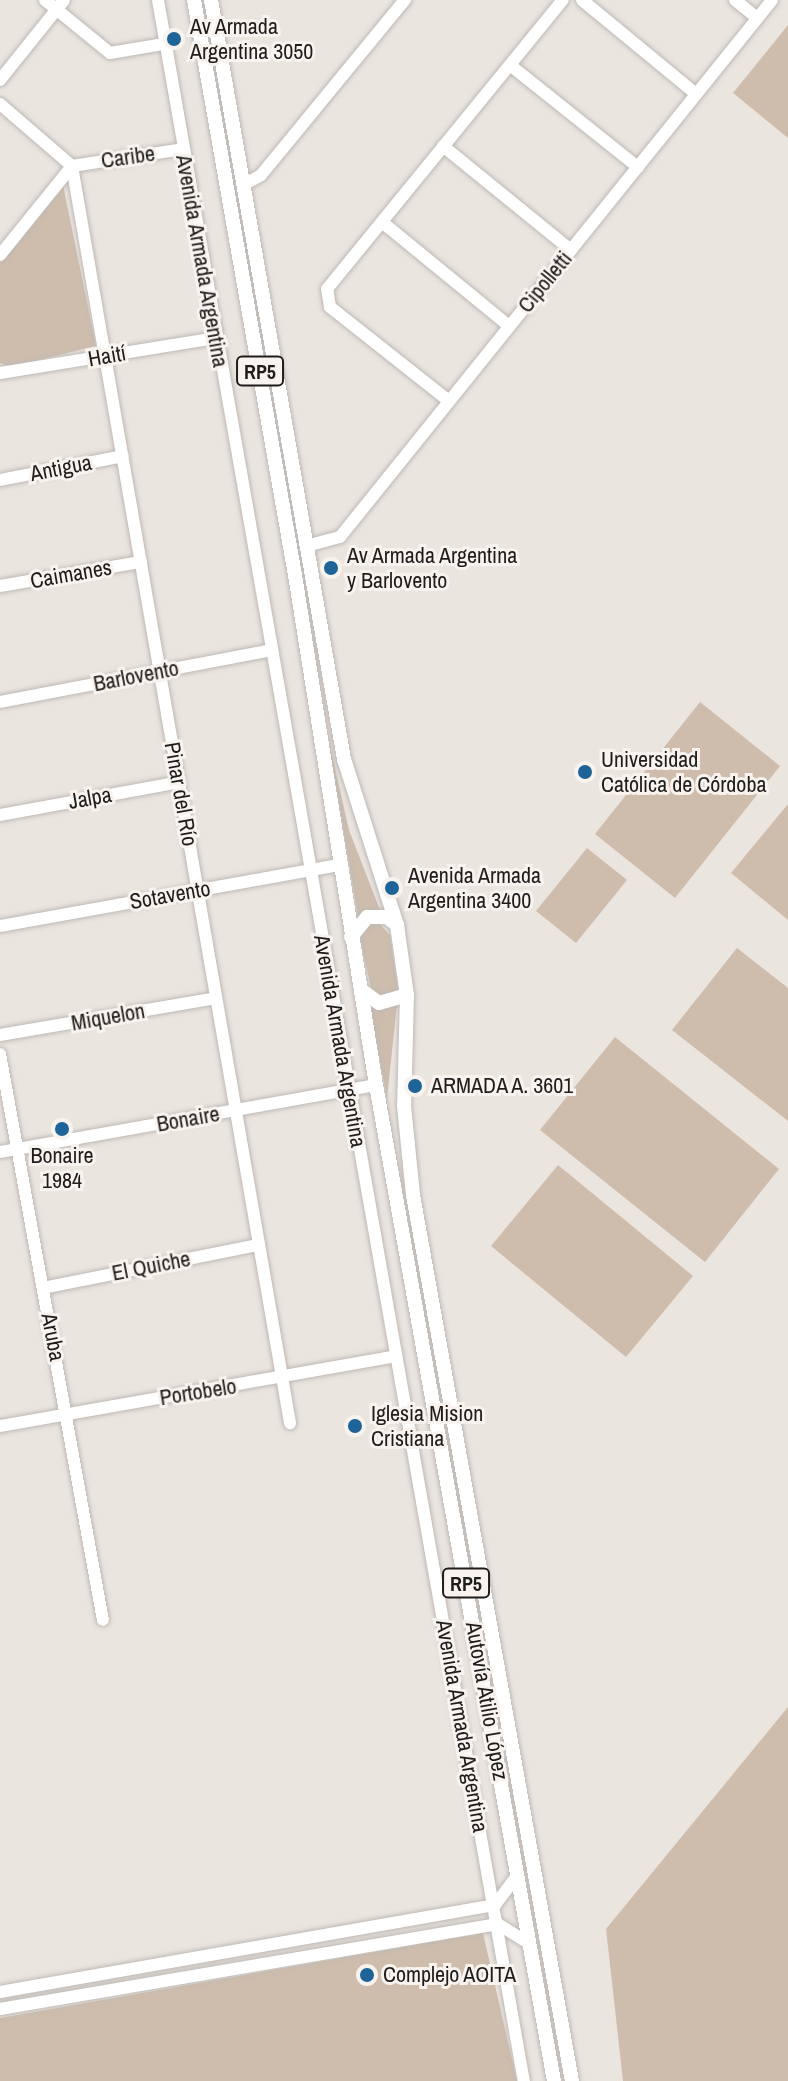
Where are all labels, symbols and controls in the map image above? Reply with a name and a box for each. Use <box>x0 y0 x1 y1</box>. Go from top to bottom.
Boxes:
place label: Av Armada Argentina 3050 <box>190 13 313 64</box>
marker: Av Armada Argentina 3050 <box>165 30 183 48</box>
street label: Caribe <box>99 140 157 174</box>
street label: Avenida Armada Argentina <box>170 152 234 370</box>
street label: Cipolletti <box>512 246 578 318</box>
street label: Haití <box>86 340 128 372</box>
road number: RP5 <box>236 355 284 387</box>
street label: Antigua <box>28 449 94 487</box>
place label: Av Armada Argentina y Barlovento <box>347 542 519 594</box>
street label: Caimanes <box>28 554 114 594</box>
marker: Av Armada Argentina y Barlovento <box>322 559 340 577</box>
street label: Barlovento <box>91 655 181 697</box>
street label: Pinar del Río <box>159 740 203 848</box>
place label: Universidad Católica de Córdoba <box>601 746 766 798</box>
marker: Universidad Católica de Córdoba <box>576 763 594 781</box>
street label: Jalpa <box>66 781 114 815</box>
place label: Avenida Armada Argentina 3400 <box>408 862 542 914</box>
street label: Sotavento <box>128 875 212 915</box>
marker: Avenida Armada Argentina 3400 <box>383 879 401 897</box>
street label: Avenida Armada Argentina <box>308 932 372 1150</box>
street label: Miquelon <box>69 998 147 1036</box>
place label: ARMADA A. 3601 <box>431 1073 575 1099</box>
marker: ARMADA A. 3601 <box>406 1077 424 1095</box>
street label: Bonaire <box>155 1101 221 1137</box>
marker: Bonaire 1984 <box>53 1120 71 1138</box>
place label: Bonaire 1984 <box>30 1142 94 1194</box>
street label: El Quiche <box>110 1245 192 1287</box>
street label: Aruba <box>35 1311 71 1363</box>
street label: Portobelo <box>158 1373 238 1411</box>
place label: Iglesia Mision Cristiana <box>371 1400 483 1452</box>
marker: Iglesia Mision Cristiana <box>346 1417 364 1435</box>
road number: RP5 <box>442 1567 490 1599</box>
street label: Avenida Armada Argentina <box>430 1617 494 1835</box>
street label: Autovía Atilio López <box>460 1619 514 1783</box>
place label: Complejo AOITA <box>383 1962 517 1988</box>
marker: Complejo AOITA <box>358 1966 376 1984</box>

